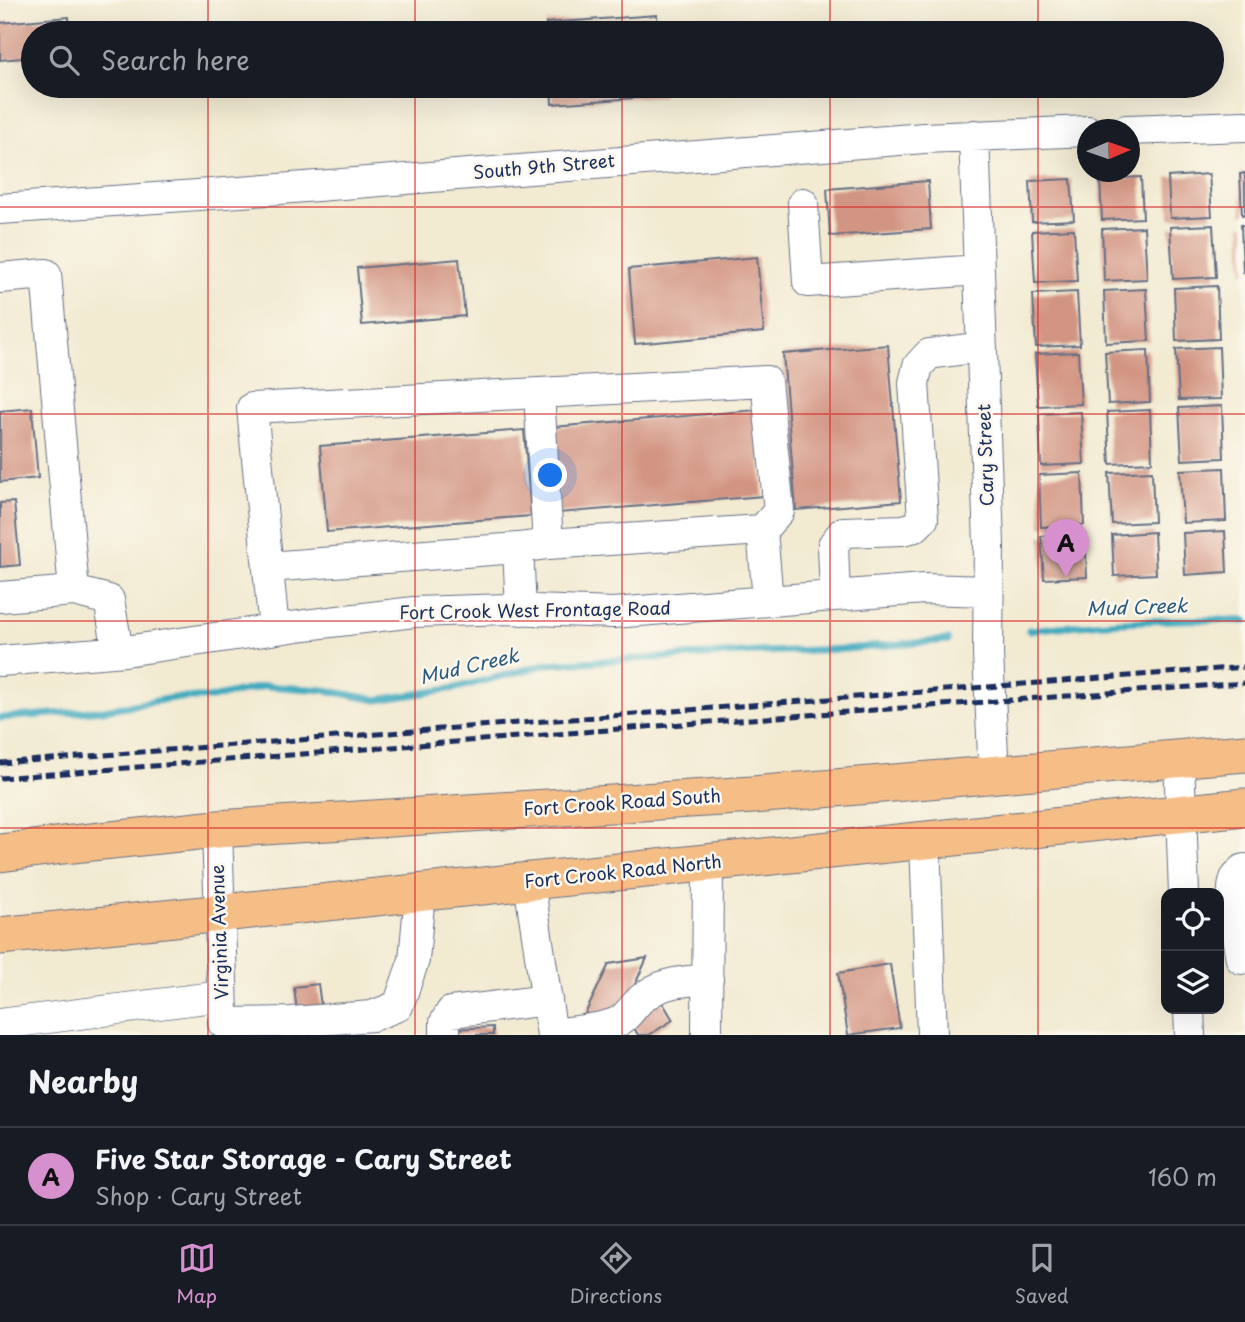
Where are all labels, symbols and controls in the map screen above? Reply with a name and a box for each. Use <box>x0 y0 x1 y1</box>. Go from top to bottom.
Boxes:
search box <box>21 21 1224 98</box>
text: Search here <box>101 40 250 79</box>
icon: search <box>45 41 83 79</box>
north arrow <box>1077 119 1140 182</box>
street label: South 9th Street <box>472 146 616 185</box>
street label: Cary Street <box>969 403 1000 507</box>
your location <box>533 458 567 492</box>
pin: A <box>1043 519 1089 577</box>
water label: Mud Creek <box>1086 590 1189 622</box>
street label: Fort Crook West Frontage Road <box>399 594 671 625</box>
water label: Mud Creek <box>416 640 522 690</box>
street label: Fort Crook Road South <box>522 781 722 822</box>
street label: Fort Crook Road North <box>523 847 723 894</box>
street label: Virginia Avenue <box>203 864 234 1000</box>
map controls <box>1161 888 1224 1014</box>
button: locate <box>1161 888 1224 951</box>
button: layers <box>1161 951 1224 1014</box>
text: Nearby <box>28 1058 138 1103</box>
text: Five Star Storage - Cary Street <box>95 1139 512 1178</box>
text: A <box>42 1159 60 1194</box>
text: 160 m <box>1148 1159 1217 1194</box>
text: Shop · Cary Street <box>95 1178 302 1213</box>
tab: Map <box>176 1239 217 1309</box>
tab: Directions <box>570 1239 662 1309</box>
tab: Saved <box>1015 1239 1069 1309</box>

